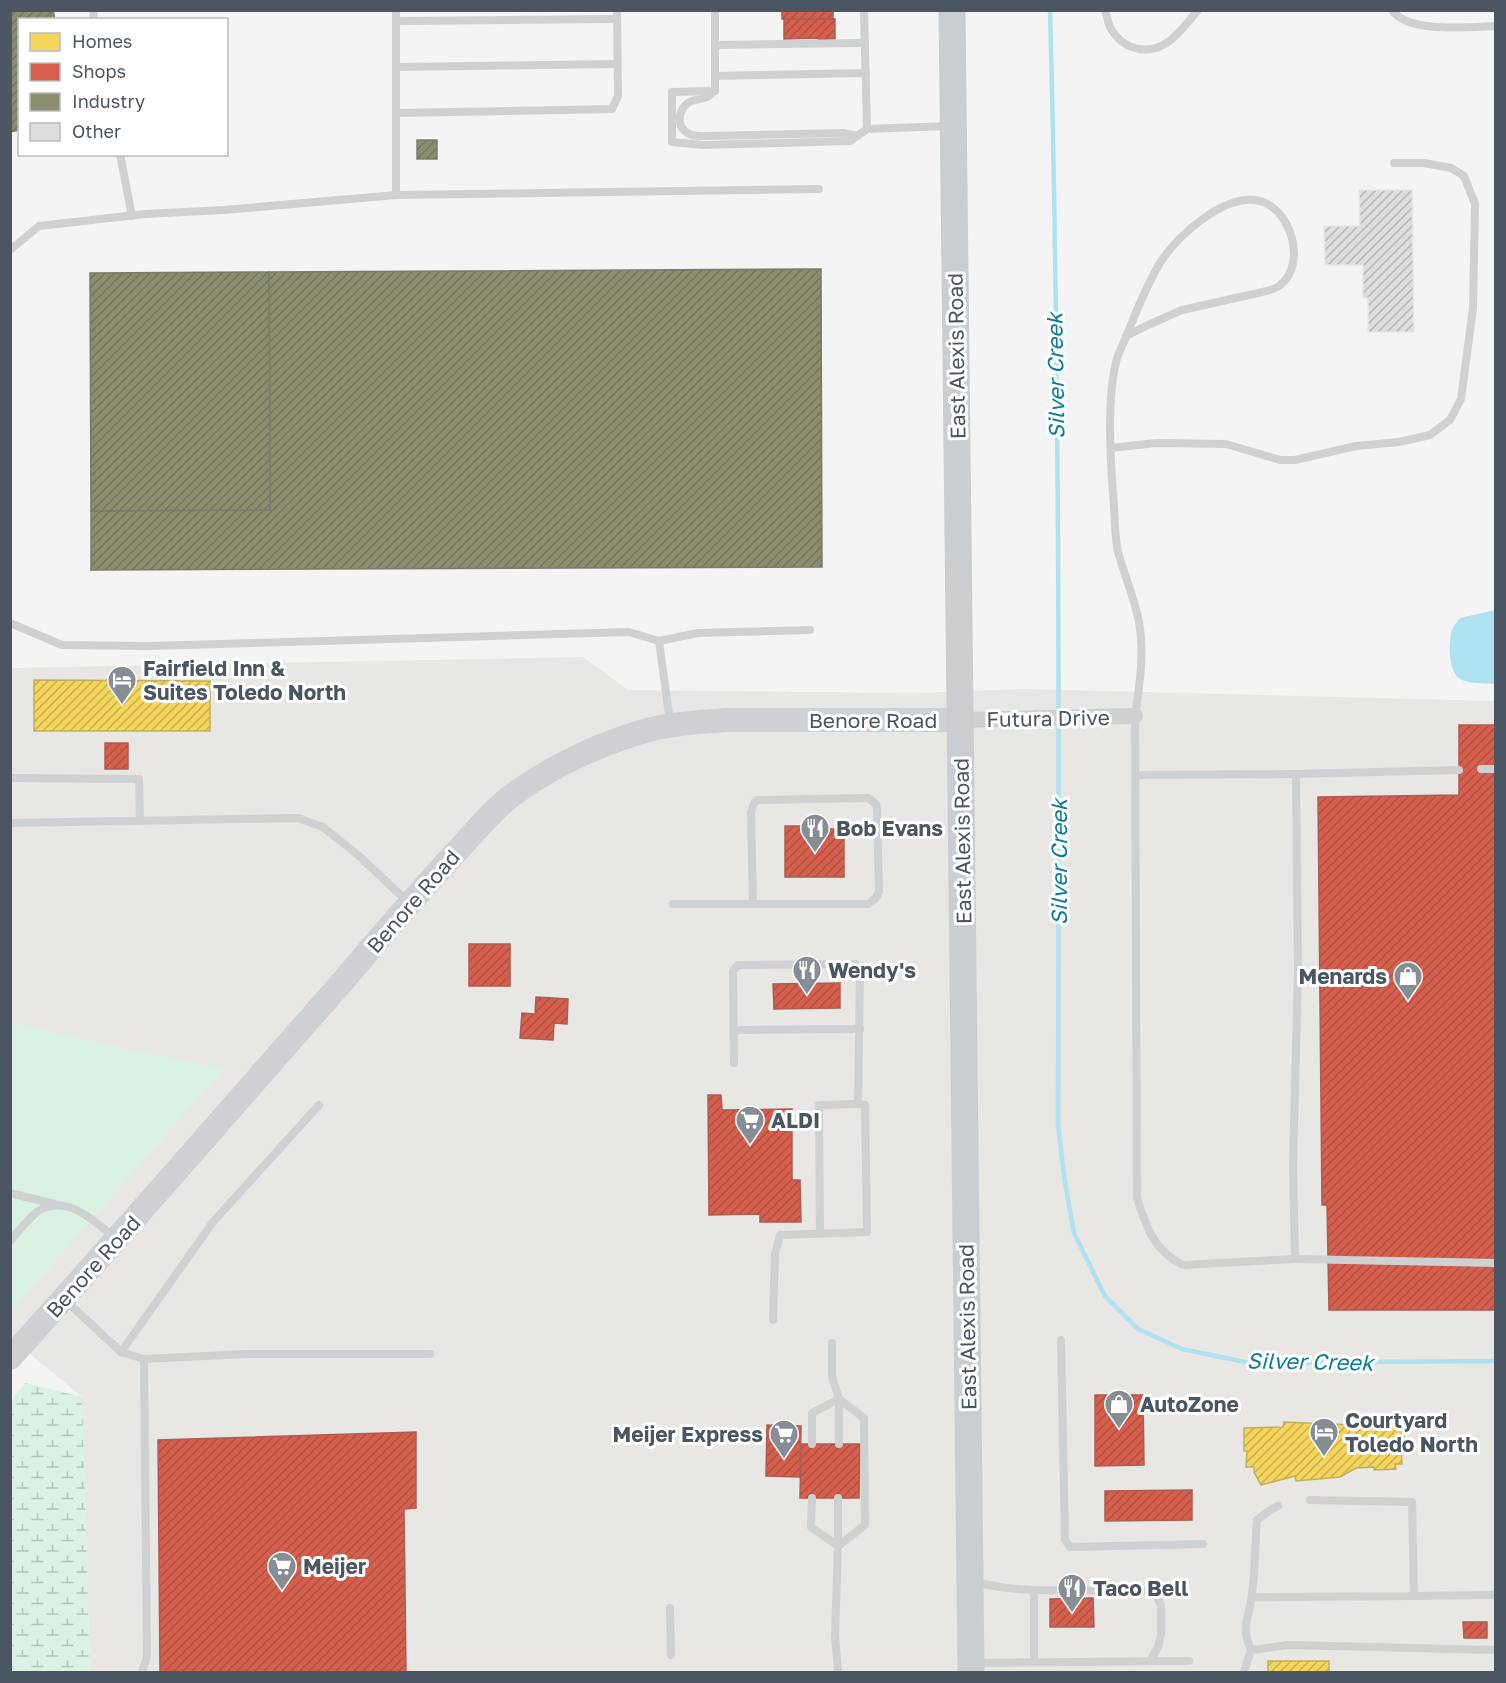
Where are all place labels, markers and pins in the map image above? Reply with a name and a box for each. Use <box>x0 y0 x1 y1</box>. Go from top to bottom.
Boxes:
place label: Fairfield Inn & Suites Toledo North <box>143 655 346 705</box>
hotel icon: Fairfield Inn & Suites Toledo North <box>106 664 138 706</box>
restaurant icon: Bob Evans <box>799 812 831 854</box>
place label: Bob Evans <box>836 815 943 841</box>
restaurant icon: Wendy's <box>791 954 823 996</box>
place label: Wendy's <box>828 957 916 983</box>
shop icon: Menards <box>1392 960 1424 1002</box>
place label: Menards <box>1298 963 1387 989</box>
supermarket icon: ALDI <box>734 1104 766 1146</box>
place label: ALDI <box>771 1107 820 1133</box>
shop icon: AutoZone <box>1103 1388 1135 1430</box>
place label: AutoZone <box>1140 1391 1239 1417</box>
place label: Courtyard Toledo North <box>1345 1407 1478 1457</box>
hotel icon: Courtyard Toledo North <box>1308 1416 1340 1458</box>
supermarket icon: Meijer Express <box>768 1418 800 1460</box>
place label: Meijer Express <box>613 1421 763 1447</box>
supermarket icon: Meijer <box>266 1550 298 1592</box>
place label: Meijer <box>303 1553 366 1579</box>
restaurant icon: Taco Bell <box>1056 1572 1088 1614</box>
place label: Taco Bell <box>1093 1575 1188 1601</box>

